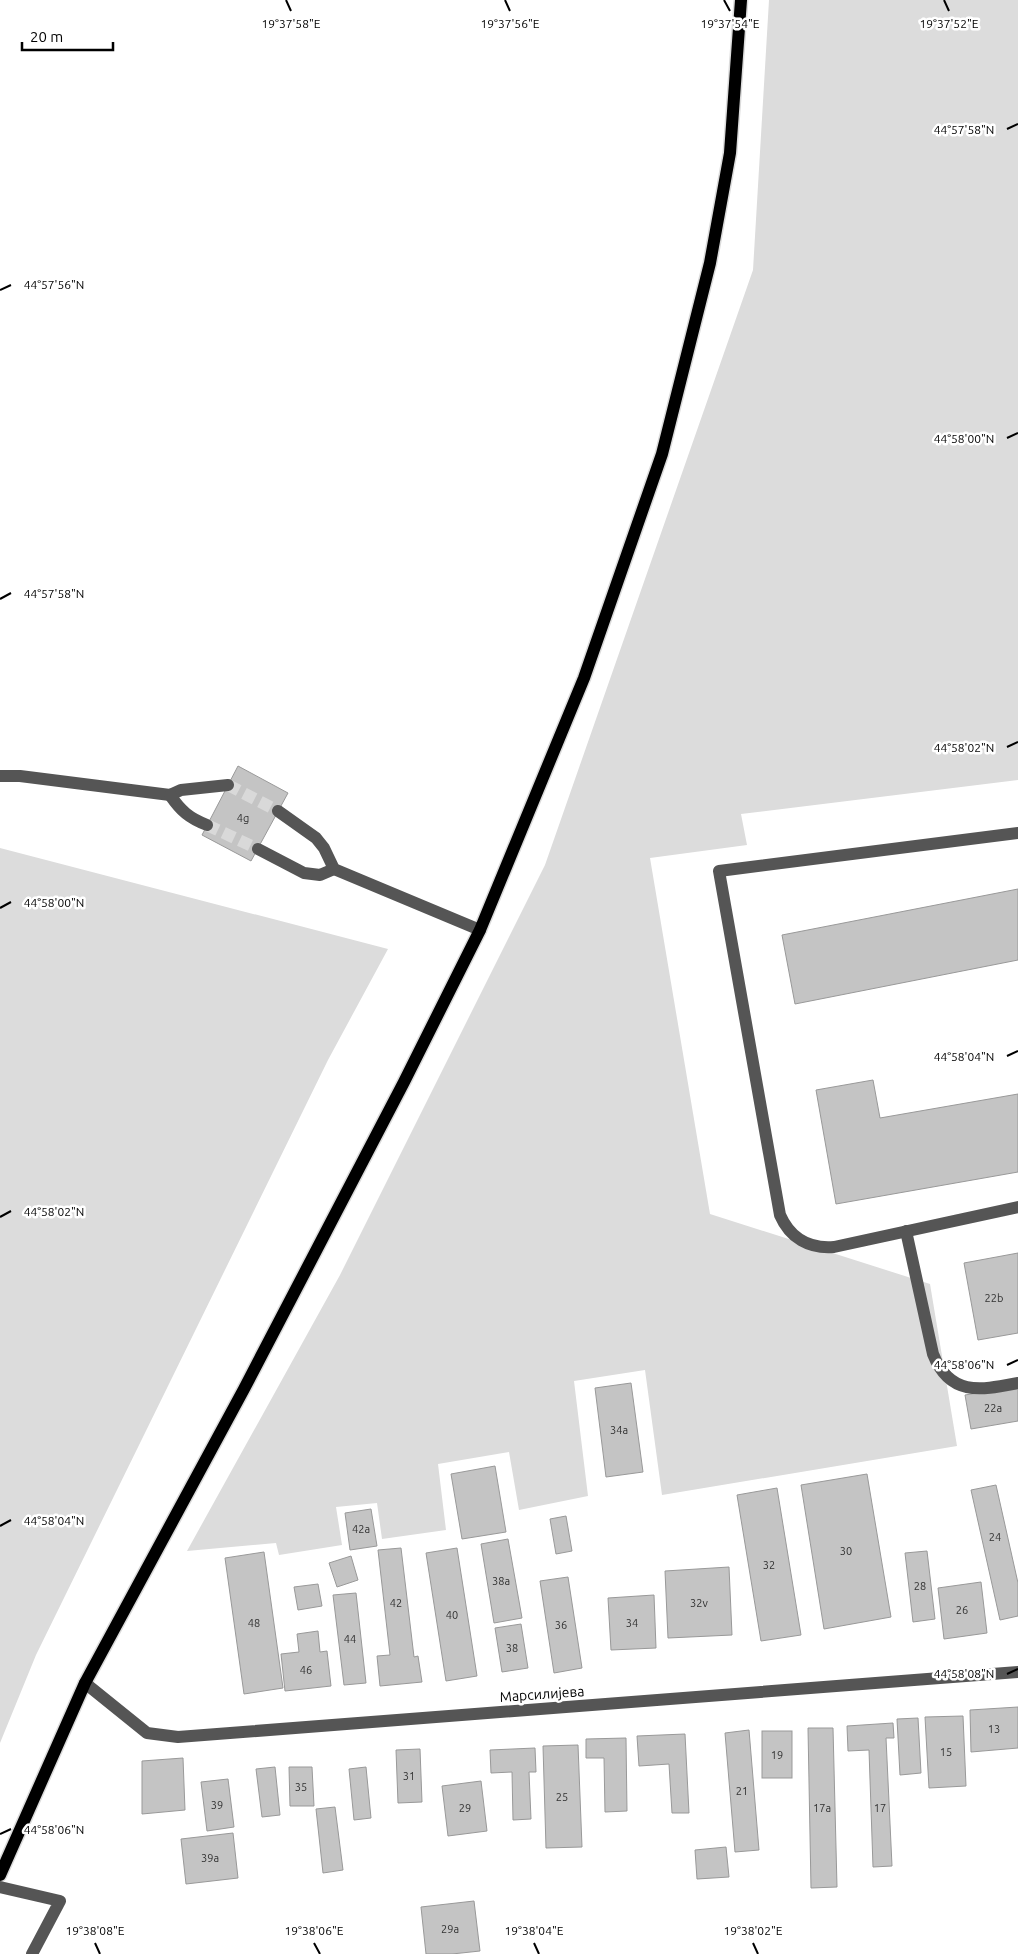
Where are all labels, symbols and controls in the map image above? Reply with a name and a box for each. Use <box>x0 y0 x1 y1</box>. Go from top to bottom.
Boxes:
text: 19°37'58"E <box>262 17 321 30</box>
text: 19°37'56"E <box>481 17 540 30</box>
text: 19°37'54"E <box>701 17 760 30</box>
text: 19°37'52"E <box>920 17 979 30</box>
scale bar <box>22 20 114 52</box>
text: 20 m <box>30 28 63 45</box>
text: 44°57'58"N <box>934 123 994 136</box>
text: 44°57'56"N <box>24 278 84 291</box>
text: 44°58'00"N <box>934 432 994 445</box>
text: 44°57'58"N <box>24 587 84 600</box>
text: 44°58'02"N <box>934 741 994 754</box>
house number: 4g <box>237 812 249 824</box>
text: 44°58'00"N <box>24 896 84 909</box>
text: 44°58'04"N <box>934 1050 994 1063</box>
text: 44°58'02"N <box>24 1205 84 1218</box>
house number: 22b <box>985 1292 1003 1304</box>
text: 44°58'06"N <box>934 1358 994 1371</box>
house number: 22a <box>984 1402 1002 1414</box>
house number: 34a <box>610 1424 628 1436</box>
text: 44°58'04"N <box>24 1514 84 1527</box>
house number: 42a <box>352 1523 370 1535</box>
house number: 24 <box>989 1531 1001 1543</box>
house number: 30 <box>840 1545 852 1557</box>
house number: 32 <box>763 1559 775 1571</box>
house number: 38a <box>492 1575 510 1587</box>
house number: 28 <box>914 1580 926 1592</box>
house number: 42 <box>390 1597 402 1609</box>
house number: 32v <box>690 1597 709 1609</box>
house number: 26 <box>956 1604 968 1616</box>
house number: 40 <box>446 1609 458 1621</box>
house number: 48 <box>248 1617 260 1629</box>
house number: 34 <box>626 1617 638 1629</box>
house number: 36 <box>555 1619 567 1631</box>
house number: 44 <box>344 1633 356 1645</box>
house number: 38 <box>506 1642 518 1654</box>
house number: 46 <box>300 1664 312 1676</box>
text: 44°58'08"N <box>934 1667 994 1680</box>
street label: Марсилијева <box>499 1683 585 1705</box>
house number: 13 <box>988 1723 1000 1735</box>
house number: 15 <box>940 1746 952 1758</box>
house number: 19 <box>771 1749 783 1761</box>
house number: 31 <box>403 1770 415 1782</box>
house number: 35 <box>295 1781 307 1793</box>
house number: 21 <box>736 1785 748 1797</box>
house number: 25 <box>556 1791 568 1803</box>
house number: 39 <box>211 1799 223 1811</box>
house number: 29 <box>459 1802 471 1814</box>
house number: 17a <box>813 1802 831 1814</box>
house number: 17 <box>874 1802 886 1814</box>
text: 44°58'06"N <box>24 1823 84 1836</box>
house number: 39a <box>201 1852 219 1864</box>
house number: 29a <box>441 1923 459 1935</box>
text: 19°38'08"E <box>66 1924 125 1937</box>
text: 19°38'06"E <box>285 1924 344 1937</box>
text: 19°38'04"E <box>505 1924 564 1937</box>
text: 19°38'02"E <box>724 1924 783 1937</box>

